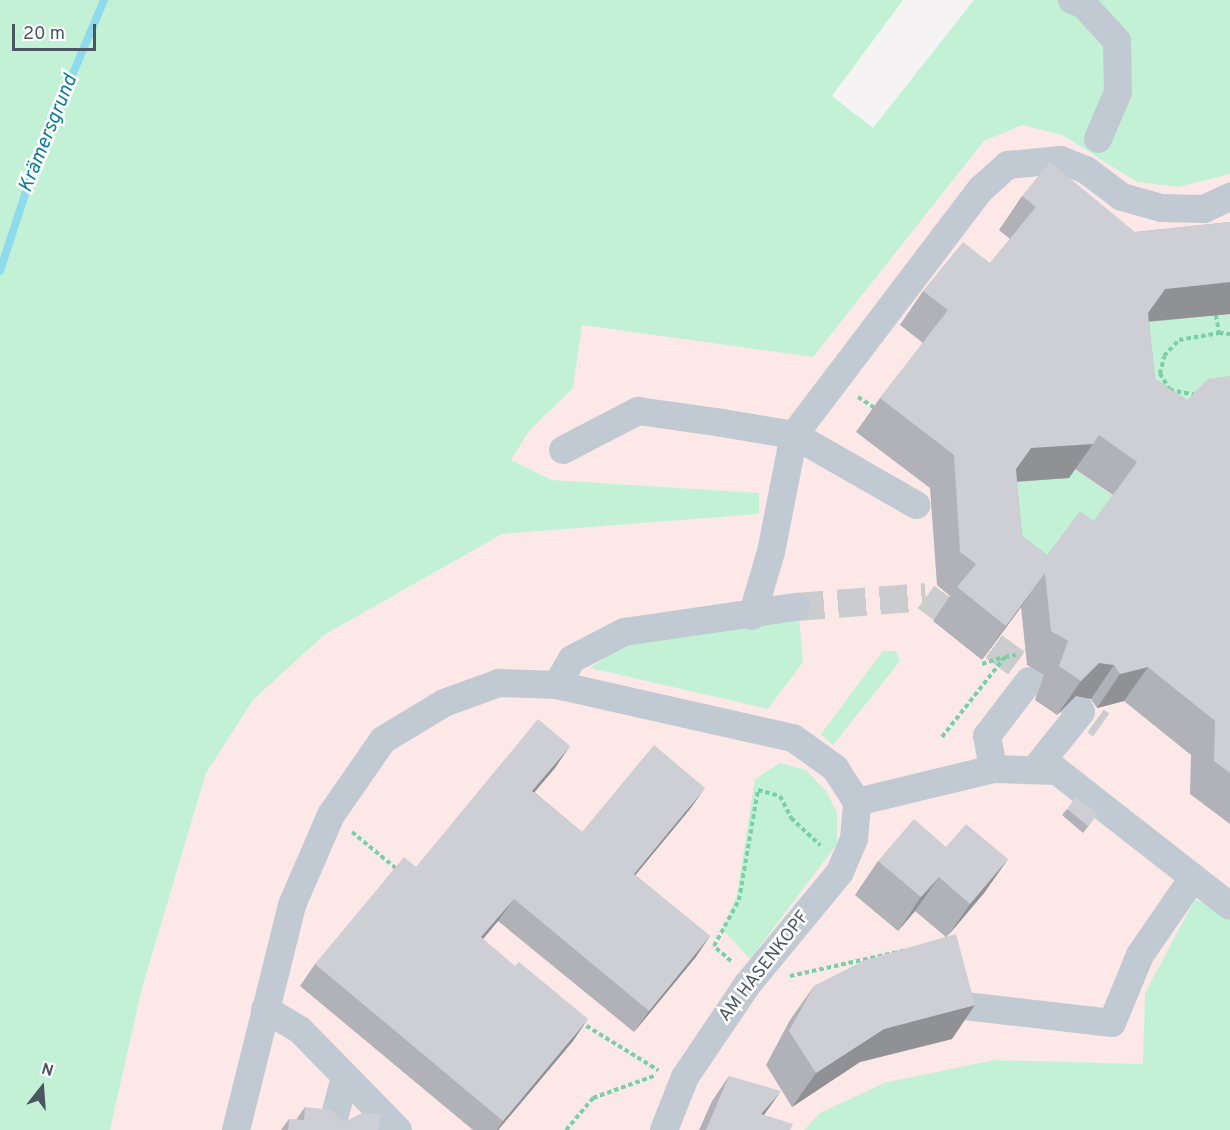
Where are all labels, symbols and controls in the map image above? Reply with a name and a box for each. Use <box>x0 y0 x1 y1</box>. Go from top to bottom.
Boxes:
scale bar <box>15 12 99 50</box>
text: 20 m <box>23 23 65 46</box>
water label: Krämersgrund <box>15 72 83 196</box>
street label: AM HASENKOPF <box>715 907 815 1027</box>
north arrow <box>12 1058 72 1118</box>
text: N <box>39 1060 56 1082</box>

